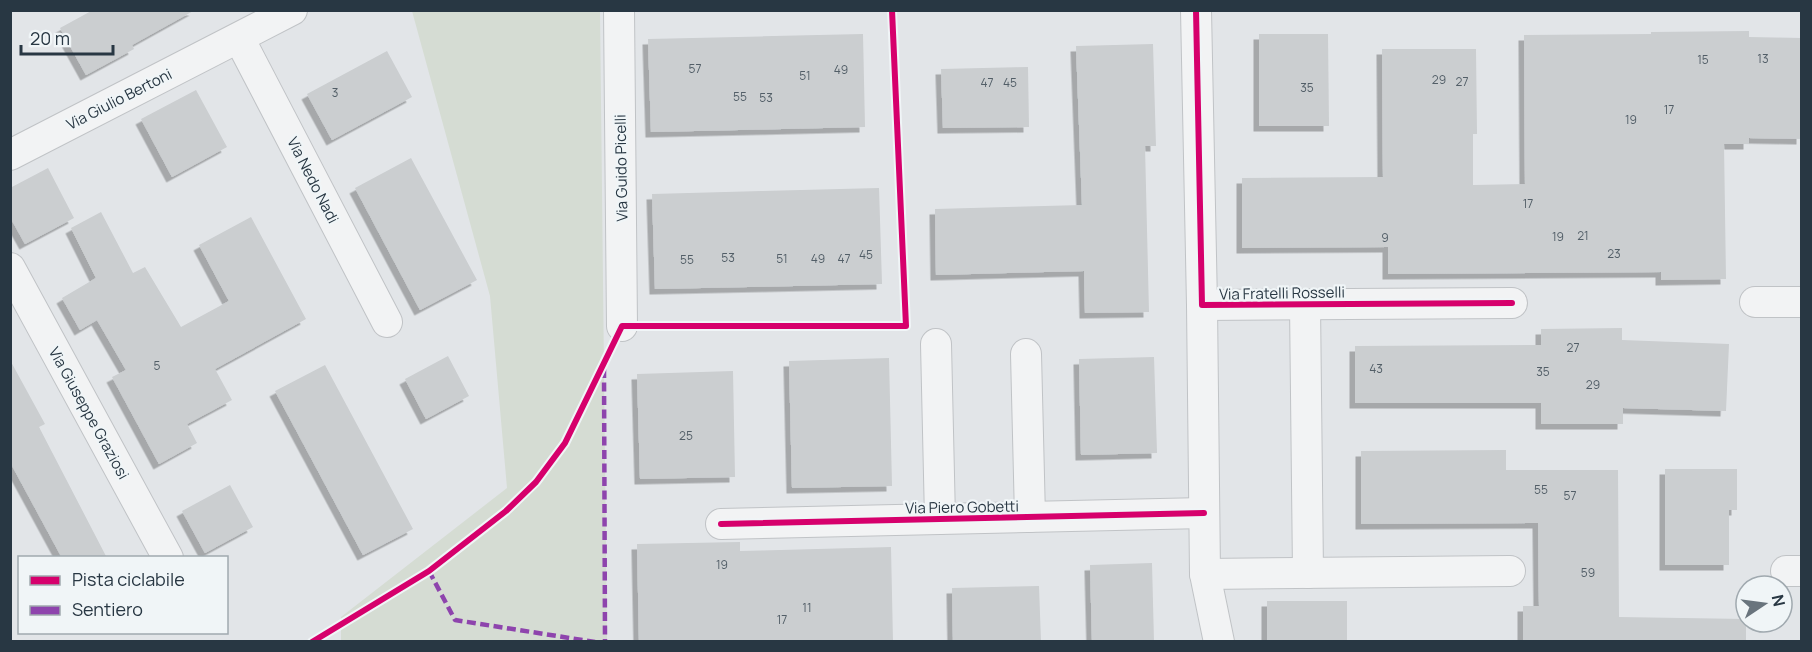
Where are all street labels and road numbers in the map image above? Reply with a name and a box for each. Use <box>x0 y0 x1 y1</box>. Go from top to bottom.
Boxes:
street label: Via Giulio Bertoni <box>63 63 175 135</box>
street label: Via Guido Picelli <box>610 114 632 222</box>
street label: Via Nedo Nadi <box>282 133 344 227</box>
street label: Via Fratelli Rosselli <box>1219 281 1345 305</box>
street label: Via Giuseppe Graziosi <box>44 343 134 483</box>
street label: Via Piero Gobetti <box>905 496 1019 518</box>

